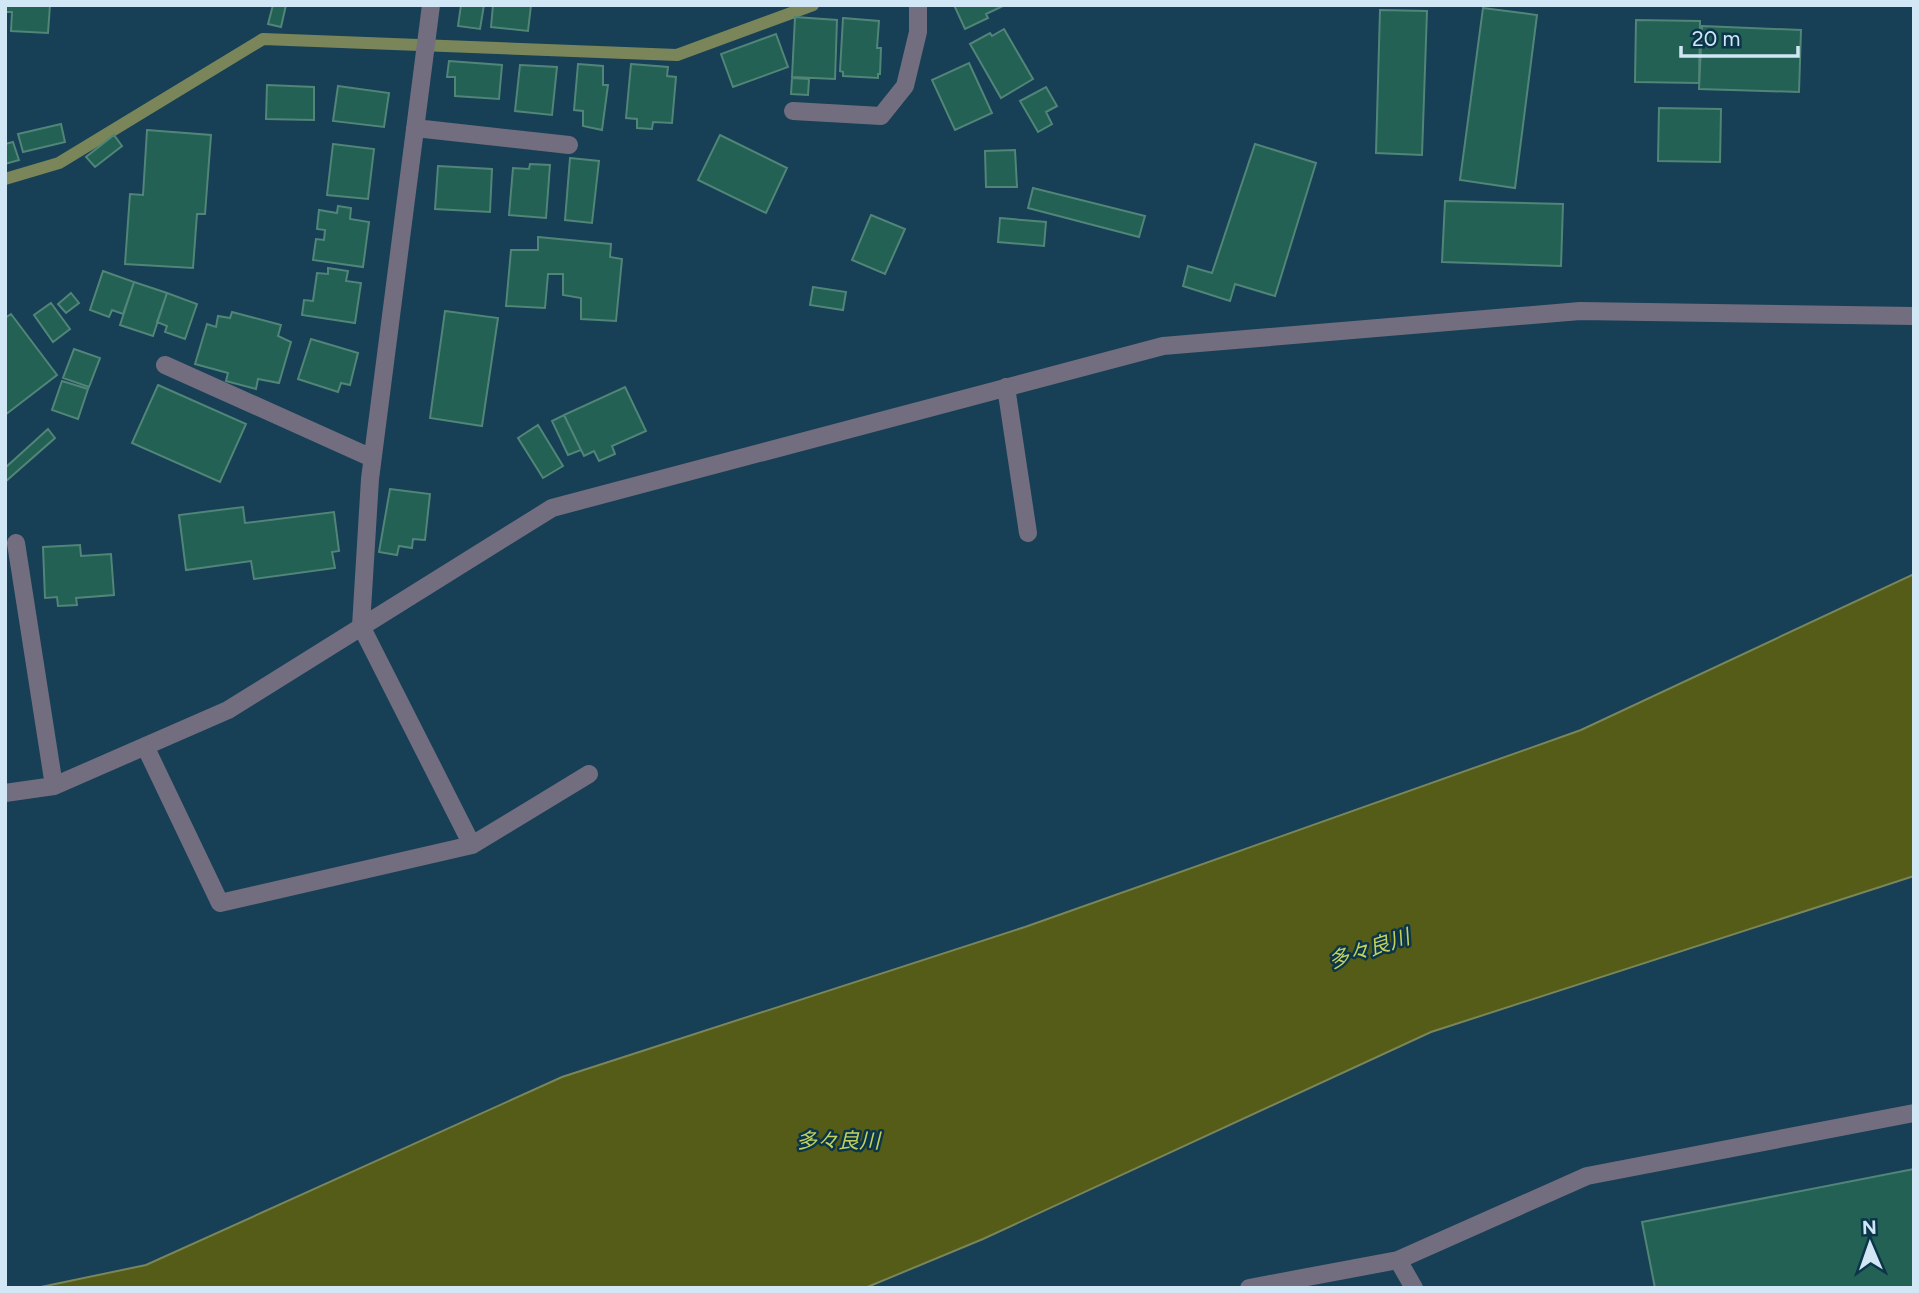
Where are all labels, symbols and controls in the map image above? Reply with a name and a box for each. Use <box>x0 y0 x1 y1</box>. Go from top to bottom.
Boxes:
scale bar <box>1681 14 1798 58</box>
text: 20 m <box>1692 26 1740 51</box>
water label: 多々良川 <box>1325 923 1415 973</box>
water label: 多々良川 <box>796 1128 882 1153</box>
north arrow <box>1835 1209 1905 1279</box>
text: N <box>1862 1216 1877 1239</box>

